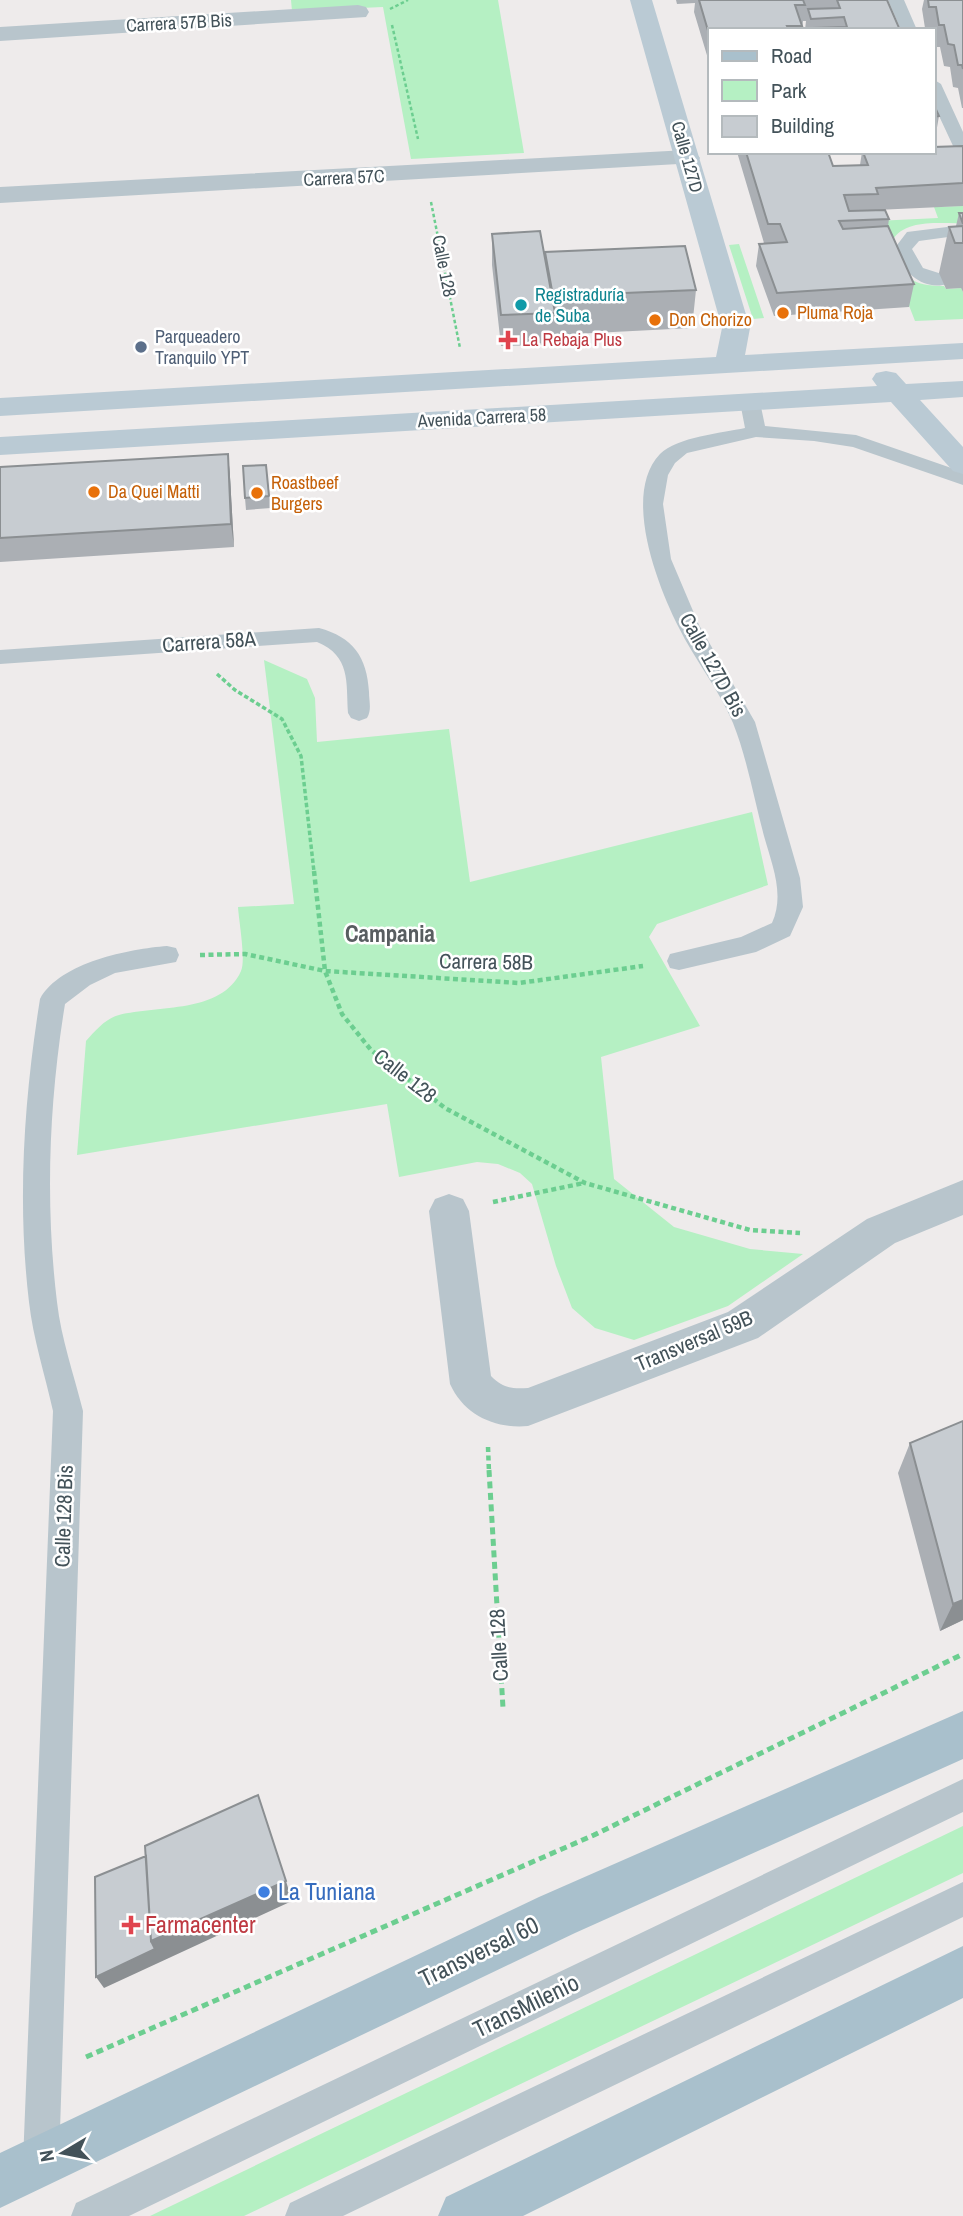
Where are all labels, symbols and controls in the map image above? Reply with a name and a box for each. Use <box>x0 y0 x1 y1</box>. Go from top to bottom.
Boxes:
street label: Carrera 57B Bis <box>125 7 232 38</box>
legend <box>708 28 935 154</box>
text: Road <box>771 41 812 70</box>
text: Park <box>771 76 807 105</box>
text: Building <box>771 111 835 140</box>
street label: Calle 127D <box>665 118 710 195</box>
street label: Carrera 57C <box>303 163 385 192</box>
street label: Calle 128 <box>426 233 463 299</box>
place label: Registraduría de Suba <box>535 282 624 328</box>
marker: Registraduría de Suba <box>513 297 529 313</box>
place label: Pluma Roja <box>797 300 873 325</box>
marker: Pluma Roja <box>775 305 791 321</box>
place label: Don Chorizo <box>669 307 752 332</box>
marker: Don Chorizo <box>647 312 663 328</box>
place label: Parqueadero Tranquilo YPT <box>155 324 249 370</box>
place label: La Rebaja Plus <box>522 327 622 352</box>
marker: La Rebaja Plus <box>500 332 516 348</box>
marker: Parqueadero Tranquilo YPT <box>133 339 149 355</box>
street label: Avenida Carrera 58 <box>416 402 547 433</box>
place label: Roastbeef Burgers <box>271 470 339 516</box>
place label: Da Quei Matti <box>108 479 200 504</box>
marker: Da Quei Matti <box>86 484 102 500</box>
marker: Roastbeef Burgers <box>249 485 265 501</box>
street label: Calle 127D Bis <box>673 607 754 722</box>
street label: Carrera 58A <box>161 624 257 659</box>
district label: Campania <box>345 918 436 949</box>
street label: Carrera 58B <box>439 946 533 977</box>
street label: Calle 128 <box>368 1042 443 1109</box>
street label: Transversal 59B <box>631 1303 757 1378</box>
street label: Calle 128 Bis <box>47 1464 80 1568</box>
street label: Calle 128 <box>482 1608 515 1682</box>
place label: La Tuniana <box>278 1875 376 1907</box>
marker: La Tuniana <box>256 1884 272 1900</box>
place label: Farmacenter <box>145 1908 256 1940</box>
street label: Transversal 60 <box>413 1908 544 1994</box>
marker: Farmacenter <box>123 1917 139 1933</box>
street label: TransMilenio <box>467 1966 584 2044</box>
north arrow <box>28 2118 98 2188</box>
text: N <box>32 2148 60 2164</box>

